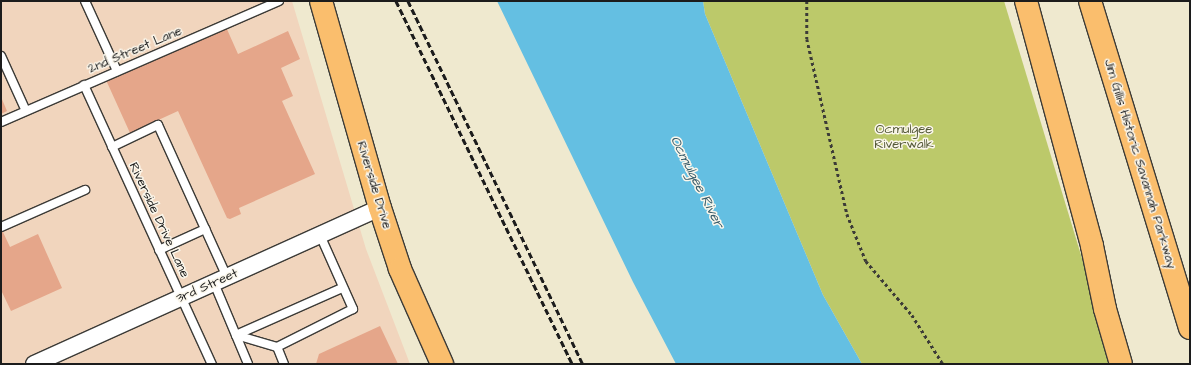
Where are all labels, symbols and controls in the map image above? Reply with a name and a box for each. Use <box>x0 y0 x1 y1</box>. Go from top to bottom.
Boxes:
street label: 2nd Street Lane <box>86 23 184 77</box>
street label: Jim Gillis Historic Savannah Parkway <box>1101 57 1179 271</box>
park label: Ocmulgee Riverwalk <box>874 122 934 153</box>
water label: Ocmulgee River <box>667 133 727 231</box>
street label: Riverside Drive <box>353 139 395 231</box>
street label: Riverside Drive Lane <box>125 160 193 280</box>
street label: 3rd Street <box>174 266 240 306</box>

